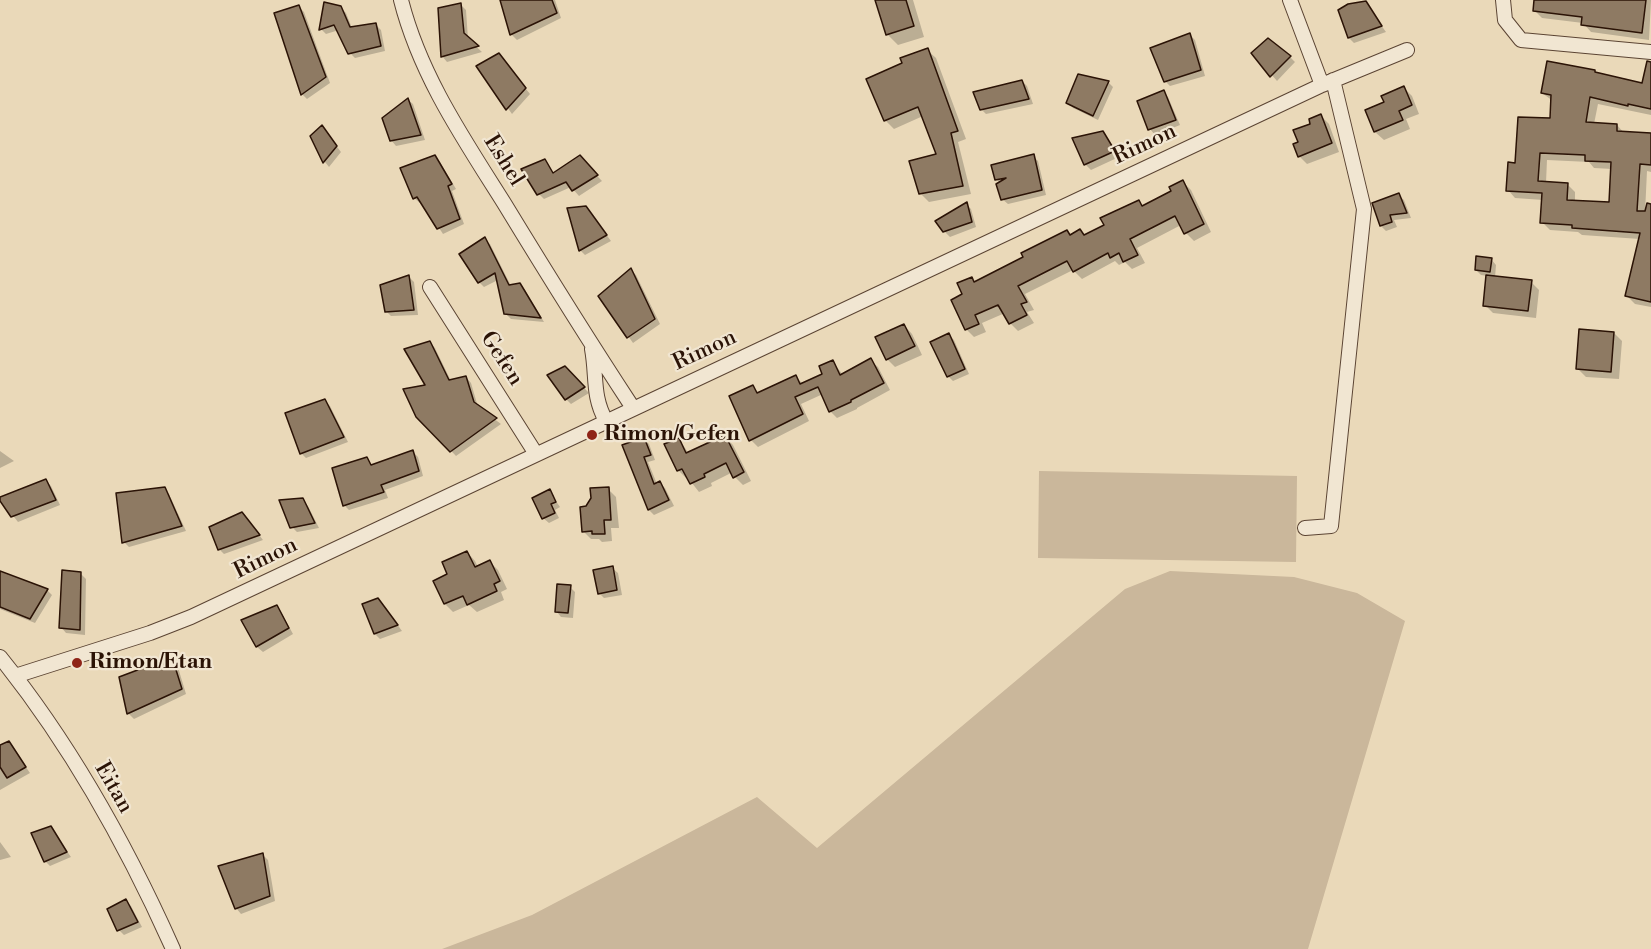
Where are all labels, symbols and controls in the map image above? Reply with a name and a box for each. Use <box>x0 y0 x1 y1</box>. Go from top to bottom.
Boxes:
street label: Rimon <box>1109 119 1181 171</box>
street label: Eshel <box>477 130 529 192</box>
street label: Rimon <box>669 325 741 377</box>
street label: Gefen <box>474 327 528 391</box>
place label: Rimon/Gefen <box>604 422 740 448</box>
marker: Rimon/Gefen <box>585 428 599 442</box>
street label: Rimon <box>230 532 302 586</box>
place label: Rimon/Etan <box>89 650 212 676</box>
marker: Rimon/Etan <box>70 656 84 670</box>
street label: Eitan <box>88 758 138 818</box>

